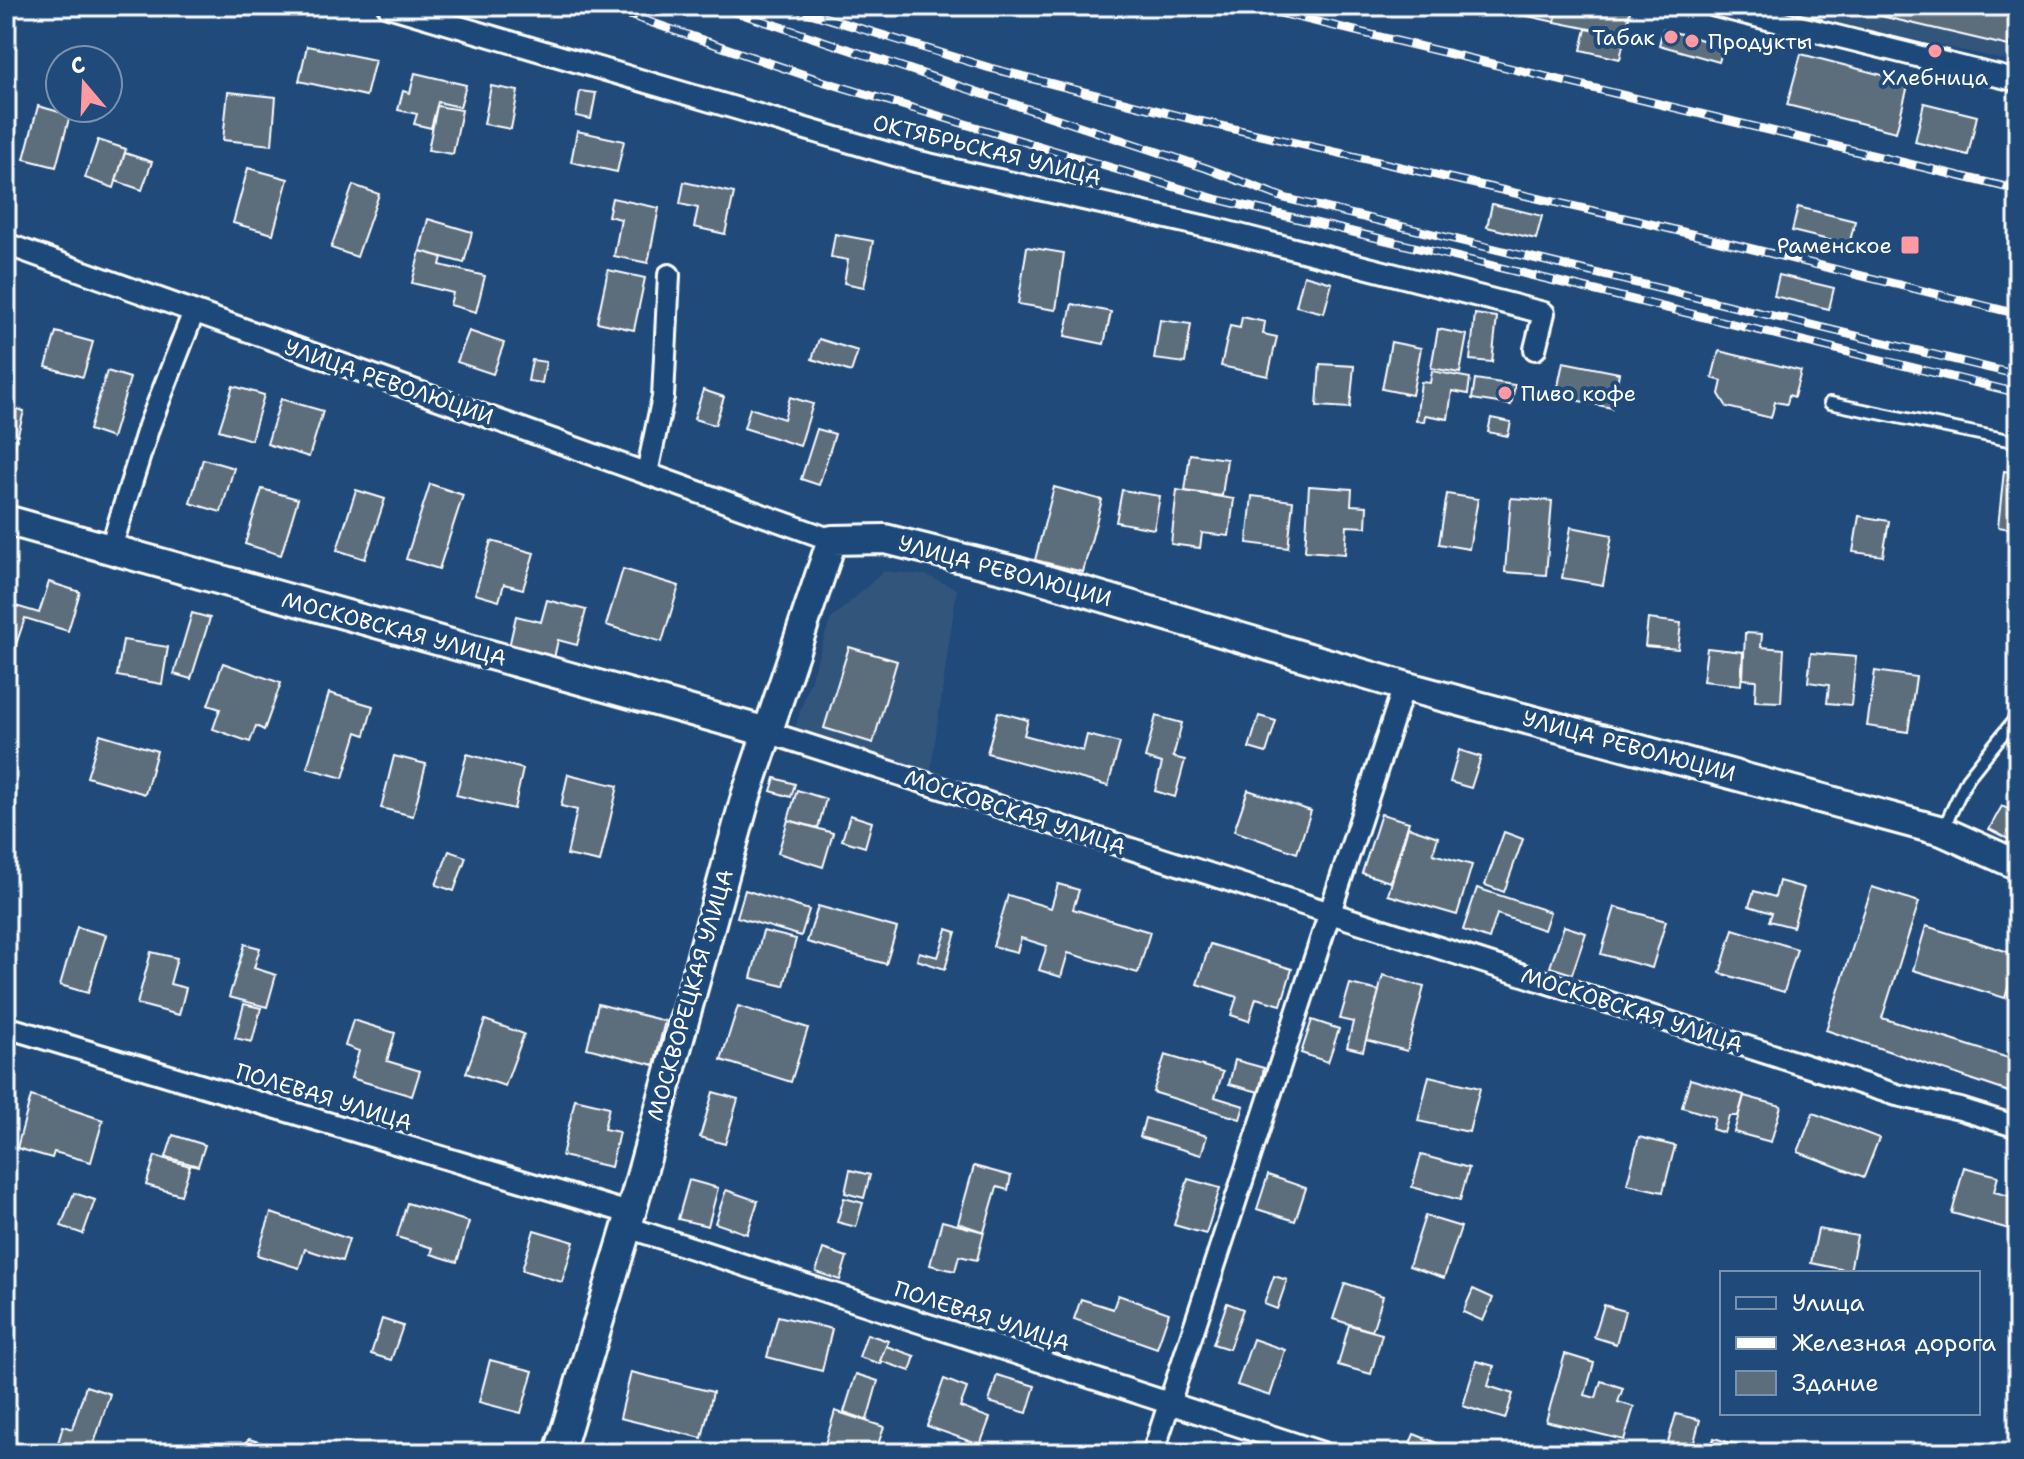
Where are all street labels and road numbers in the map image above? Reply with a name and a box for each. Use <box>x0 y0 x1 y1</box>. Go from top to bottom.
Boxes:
street label: ОКТЯБРЬСКАЯ УЛИЦА <box>870 108 1104 192</box>
street label: УЛИЦА РЕВОЛЮЦИИ <box>280 333 498 431</box>
street label: УЛИЦА РЕВОЛЮЦИИ <box>895 529 1115 613</box>
street label: МОСКОВСКАЯ УЛИЦА <box>278 585 510 673</box>
street label: УЛИЦА РЕВОЛЮЦИИ <box>1519 704 1739 788</box>
street label: МОСКОВСКАЯ УЛИЦА <box>900 762 1130 862</box>
street label: МОСКВОРЕЦКАЯ УЛИЦА <box>640 866 740 1124</box>
street label: МОСКОВСКАЯ УЛИЦА <box>1517 960 1747 1060</box>
street label: ПОЛЕВАЯ УЛИЦА <box>232 1056 416 1138</box>
street label: ПОЛЕВАЯ УЛИЦА <box>891 1274 1073 1358</box>

